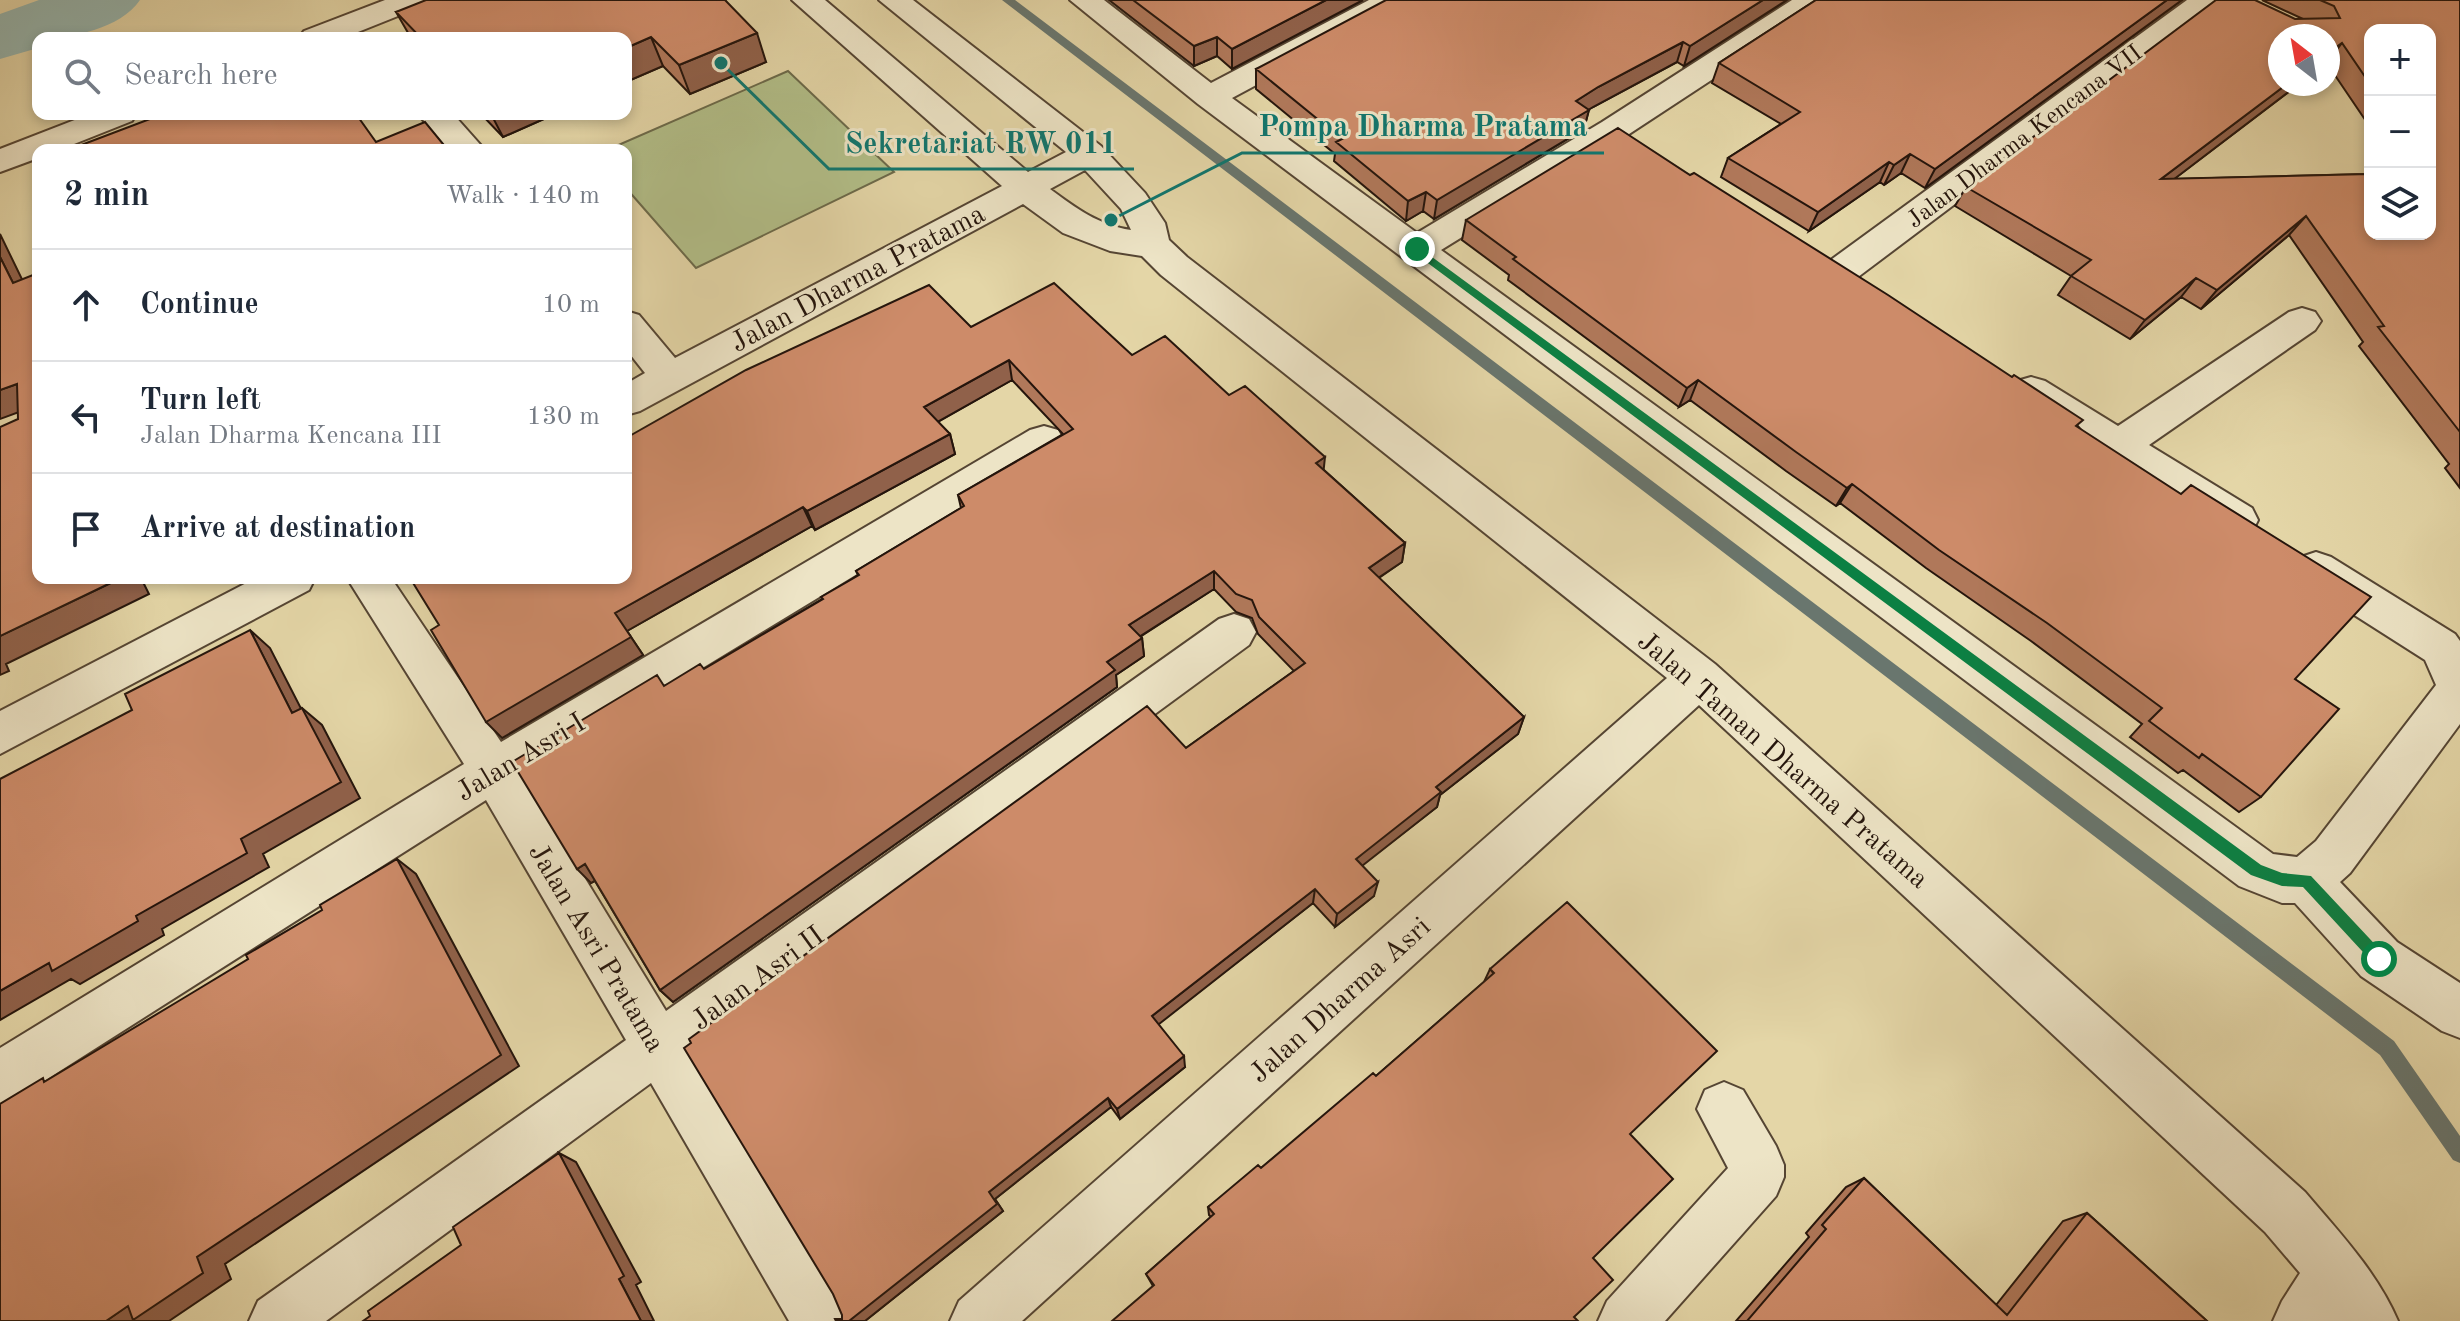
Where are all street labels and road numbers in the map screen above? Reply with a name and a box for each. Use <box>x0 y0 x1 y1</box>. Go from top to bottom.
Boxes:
street label: Jalan Dharma Kencana VII <box>1903 42 2147 234</box>
street label: Jalan Dharma Pratama <box>727 201 990 359</box>
street label: Jalan Taman Dharma Pratama <box>1631 628 1933 895</box>
street label: Jalan Asri I <box>452 709 591 808</box>
street label: Jalan Asri Pratama <box>522 839 669 1058</box>
street label: Jalan Dharma Asri <box>1245 913 1437 1089</box>
street label: Jalan Asri II <box>688 922 830 1037</box>

